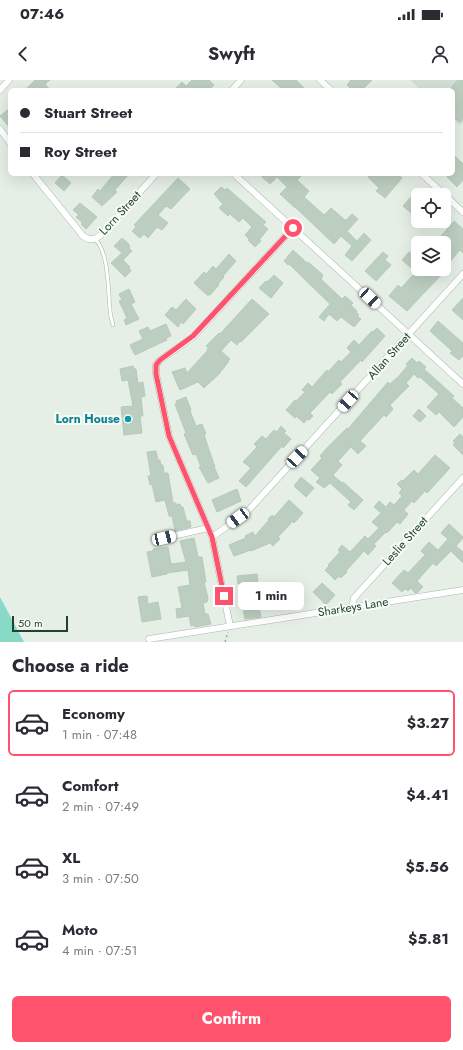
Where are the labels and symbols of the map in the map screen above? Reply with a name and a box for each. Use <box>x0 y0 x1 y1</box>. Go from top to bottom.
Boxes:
street label: Lorn Street <box>95 187 145 239</box>
route start <box>284 219 302 237</box>
car <box>357 285 383 311</box>
street label: Allan Street <box>363 328 415 383</box>
car <box>336 388 360 414</box>
place label: Lorn House <box>55 410 120 428</box>
marker: Lorn House <box>123 414 133 424</box>
car <box>284 444 310 470</box>
car <box>225 506 251 530</box>
street label: Leslie Street <box>378 512 432 570</box>
car <box>151 529 177 547</box>
callout: 1 min <box>238 582 304 610</box>
route end <box>215 587 233 605</box>
street label: Sharkeys Lane <box>316 593 390 621</box>
scale bar <box>12 614 68 633</box>

